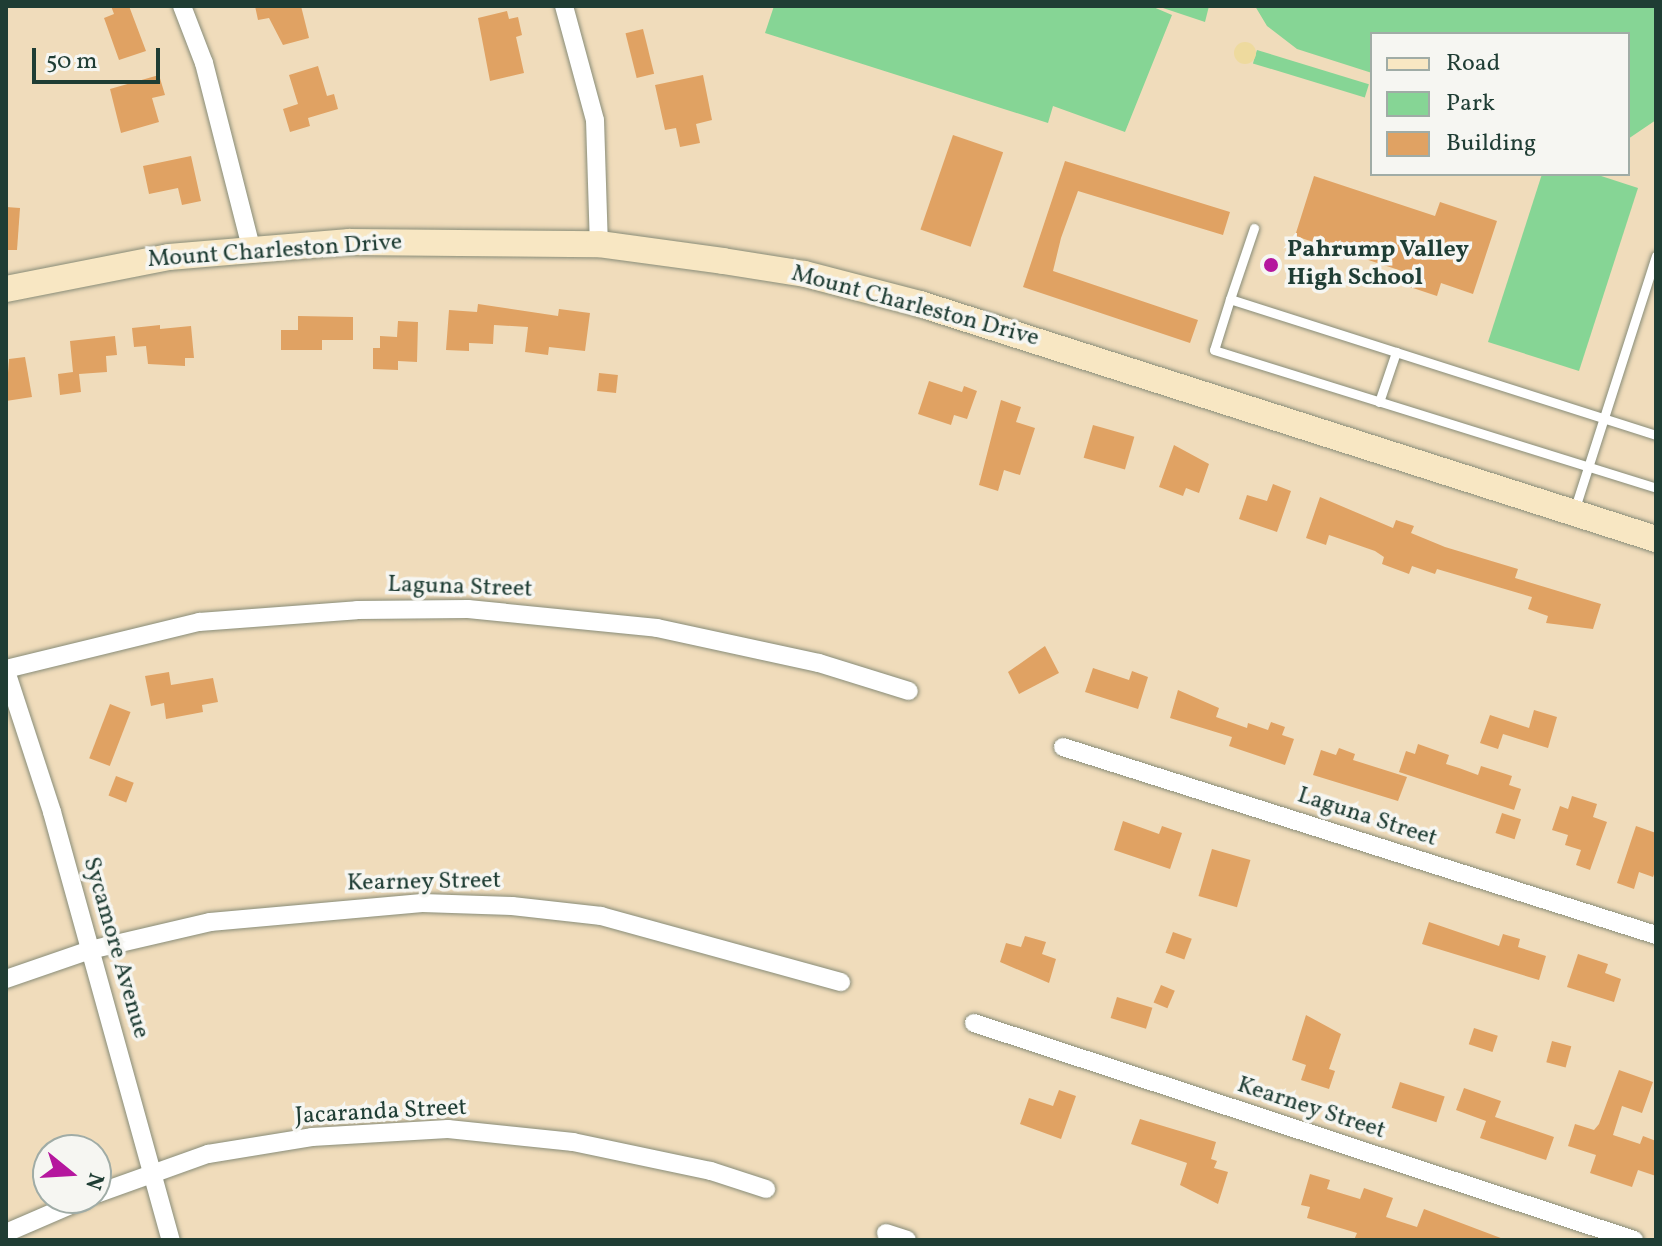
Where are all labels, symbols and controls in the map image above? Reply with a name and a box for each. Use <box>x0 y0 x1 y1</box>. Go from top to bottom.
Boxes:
scale bar <box>36 32 164 82</box>
legend <box>1370 32 1630 176</box>
text: 50 m <box>46 45 98 79</box>
text: Road <box>1446 47 1500 81</box>
text: Park <box>1446 87 1495 121</box>
text: Building <box>1446 127 1536 161</box>
street label: Mount Charleston Drive <box>147 229 403 275</box>
place label: Pahrump Valley High School <box>1287 237 1470 293</box>
marker: Pahrump Valley High School <box>1262 256 1280 274</box>
street label: Mount Charleston Drive <box>788 260 1042 354</box>
street label: Laguna Street <box>387 571 533 605</box>
street label: Laguna Street <box>1294 782 1440 854</box>
street label: Sycamore Avenue <box>75 854 155 1042</box>
street label: Kearney Street <box>346 867 502 899</box>
street label: Kearney Street <box>1233 1071 1389 1147</box>
street label: Jacaranda Street <box>294 1094 468 1132</box>
north arrow <box>32 1134 112 1214</box>
text: N <box>76 1169 111 1193</box>

